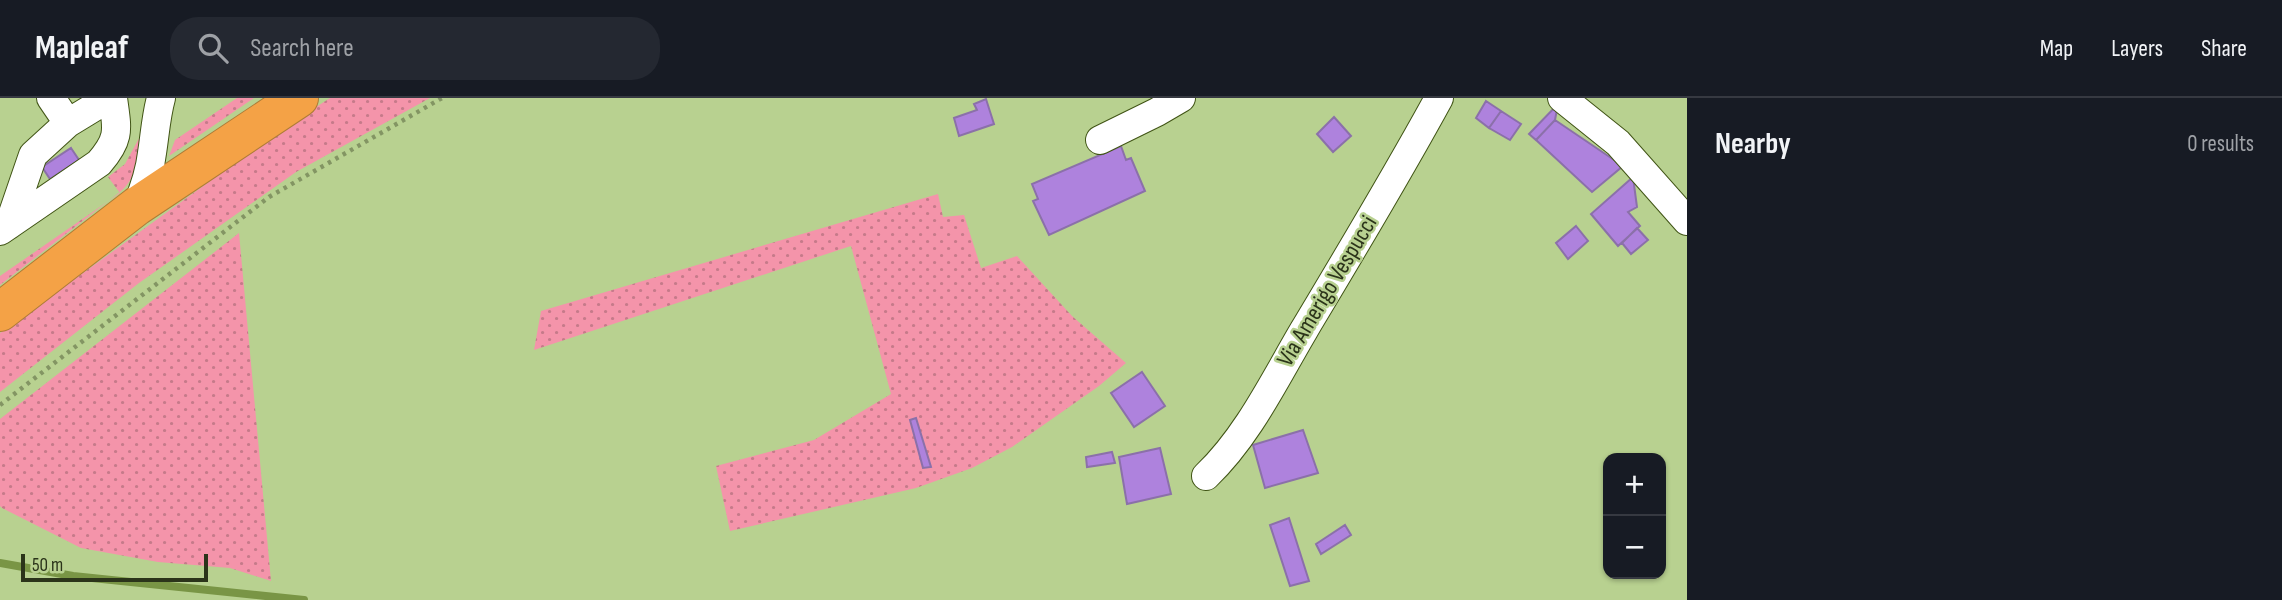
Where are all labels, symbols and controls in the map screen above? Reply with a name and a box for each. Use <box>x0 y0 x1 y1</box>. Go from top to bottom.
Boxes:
search box <box>170 17 660 80</box>
text: Mapleaf <box>35 28 128 68</box>
icon: search <box>194 29 232 67</box>
text: Search here <box>250 33 354 64</box>
text: Map <box>2040 34 2073 63</box>
text: Layers <box>2111 34 2163 63</box>
text: Share <box>2201 34 2247 63</box>
text: Nearby <box>1715 126 1791 162</box>
text: 0 results <box>2187 130 2254 158</box>
street label: Via Amerigo Vespucci <box>1271 210 1383 372</box>
map controls <box>1603 453 1666 579</box>
button: + <box>1603 453 1666 516</box>
button: − <box>1603 516 1666 579</box>
scale bar <box>21 551 208 583</box>
text: 50 m <box>32 554 63 577</box>

